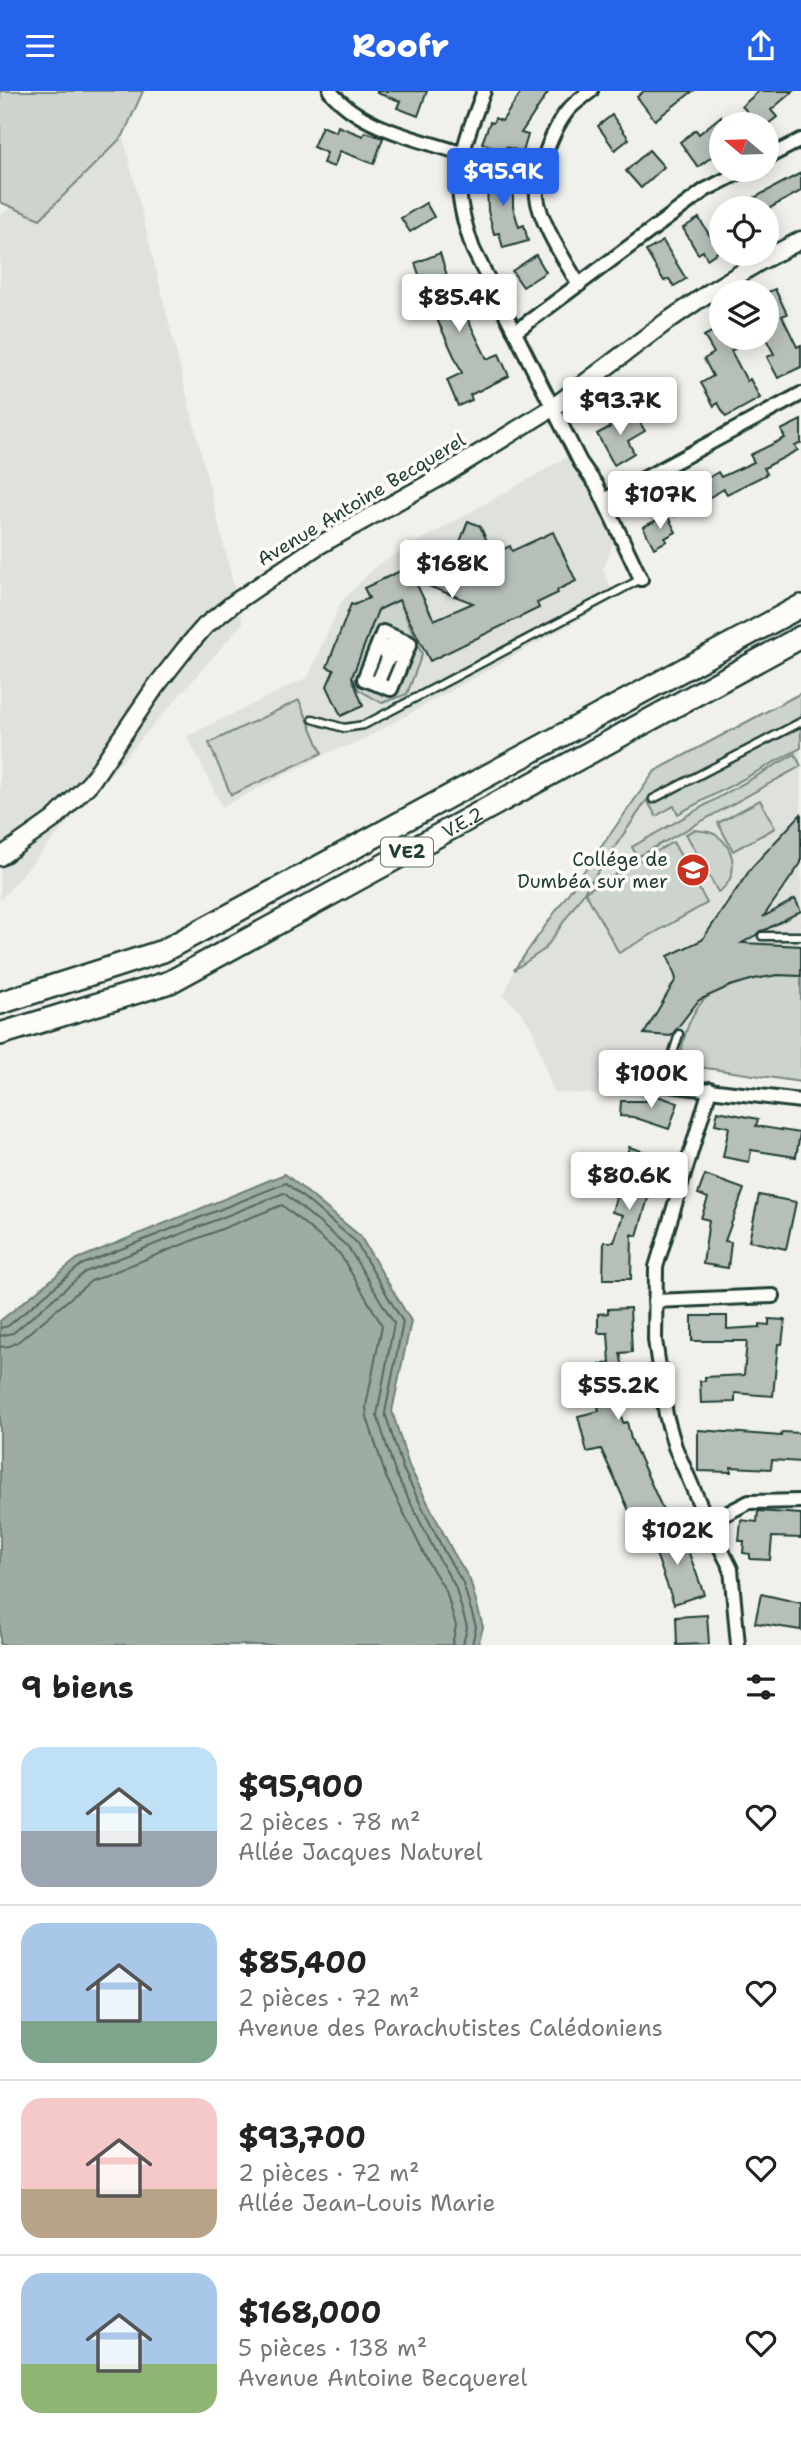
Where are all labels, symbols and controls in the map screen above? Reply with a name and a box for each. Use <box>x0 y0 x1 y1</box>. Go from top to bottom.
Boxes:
text: Roofr <box>352 24 449 67</box>
icon: menu <box>21 27 59 65</box>
icon: share <box>742 27 780 65</box>
north arrow <box>709 112 779 182</box>
map controls <box>709 112 779 350</box>
pin: $95.9K <box>446 149 560 208</box>
text: $95.9K <box>463 156 543 186</box>
button: locate <box>709 196 779 266</box>
pin: $85.4K <box>402 275 516 334</box>
button: layers <box>709 280 779 350</box>
text: $85.4K <box>418 282 500 312</box>
pin: $93.7K <box>563 377 677 437</box>
text: $93.7K <box>579 385 661 415</box>
street label: Avenue Antoine Becquerel <box>252 427 470 572</box>
pin: $107K <box>611 471 709 531</box>
text: $107K <box>624 479 696 509</box>
pin: $168K <box>403 540 501 600</box>
text: $168K <box>416 548 488 578</box>
street label: V.E.2 <box>438 801 488 844</box>
road number: VE2 <box>381 837 433 867</box>
place label: Collége de Dumbéa sur mer <box>517 847 668 894</box>
school or university icon: Collége de Dumbéa sur mer <box>674 851 712 889</box>
pin: $100K <box>602 1051 700 1110</box>
text: $100K <box>615 1058 687 1088</box>
pin: $80.6K <box>572 1153 686 1212</box>
text: $80.6K <box>587 1160 671 1190</box>
pin: $55.2K <box>561 1363 675 1422</box>
text: $55.2K <box>577 1370 659 1400</box>
pin: $102K <box>628 1507 726 1567</box>
text: $102K <box>641 1515 713 1545</box>
text: 9 biens <box>21 1667 134 1708</box>
icon: filters <box>742 1668 780 1706</box>
text: $95,900 <box>238 1766 364 1807</box>
icon: home <box>77 1775 161 1859</box>
icon: heart <box>742 1798 780 1836</box>
text: 2 pièces · 78 m² <box>238 1807 421 1837</box>
text: Allée Jacques Naturel <box>238 1837 483 1867</box>
text: $85,400 <box>238 1942 367 1983</box>
icon: home <box>77 1951 161 2035</box>
icon: heart <box>742 1974 780 2012</box>
text: 2 pièces · 72 m² <box>238 1983 420 2013</box>
text: Avenue des Parachutistes Calédoniens <box>238 2013 663 2043</box>
text: $93,700 <box>238 2117 366 2158</box>
icon: home <box>77 2126 161 2210</box>
icon: heart <box>742 2149 780 2187</box>
text: 2 pièces · 72 m² <box>238 2158 420 2188</box>
text: Allée Jean-Louis Marie <box>238 2188 496 2218</box>
text: $168,000 <box>238 2292 382 2333</box>
icon: home <box>77 2301 161 2385</box>
icon: heart <box>742 2324 780 2362</box>
text: 5 pièces · 138 m² <box>238 2333 427 2363</box>
text: Avenue Antoine Becquerel <box>238 2363 527 2393</box>

